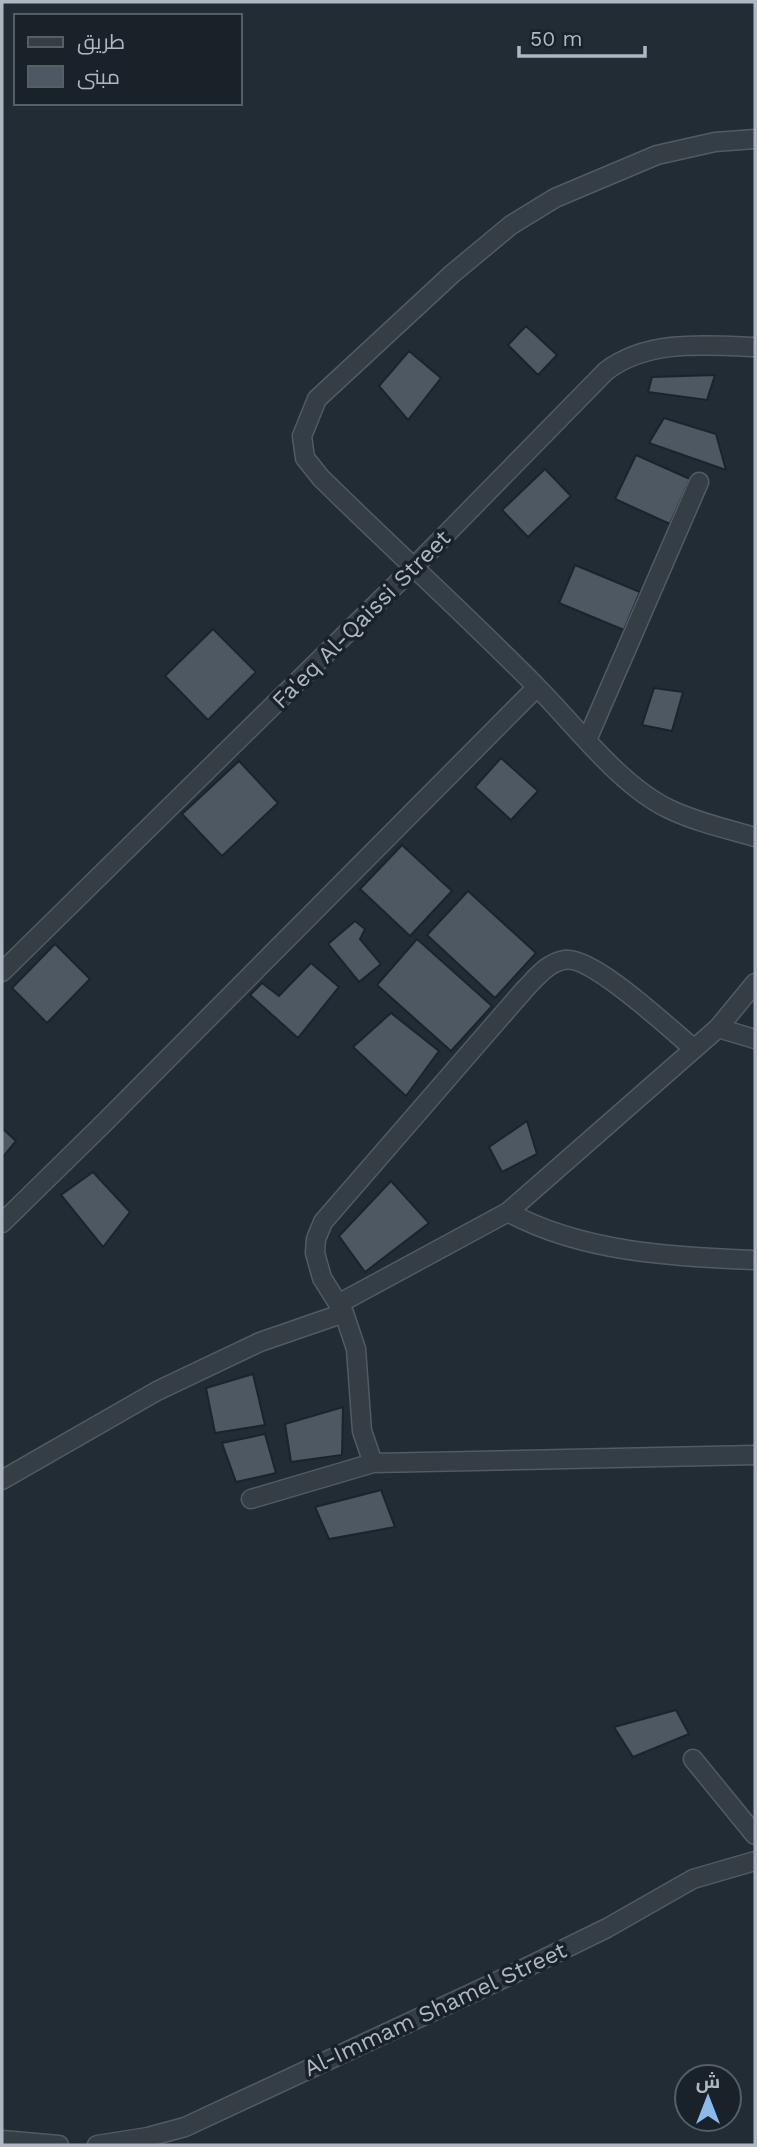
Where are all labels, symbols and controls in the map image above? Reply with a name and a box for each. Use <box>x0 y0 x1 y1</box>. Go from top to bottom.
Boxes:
legend <box>14 14 242 105</box>
scale bar <box>519 14 645 58</box>
text: 50 m <box>530 26 582 51</box>
text: طريق <box>77 29 125 55</box>
text: مبنى <box>77 64 120 90</box>
street label: Fa'eq Al-Qaissi Street <box>267 524 456 714</box>
street label: Al-Immam Shamel Street <box>300 1936 571 2082</box>
north arrow <box>673 2063 743 2133</box>
text: ش <box>696 2070 720 2093</box>

